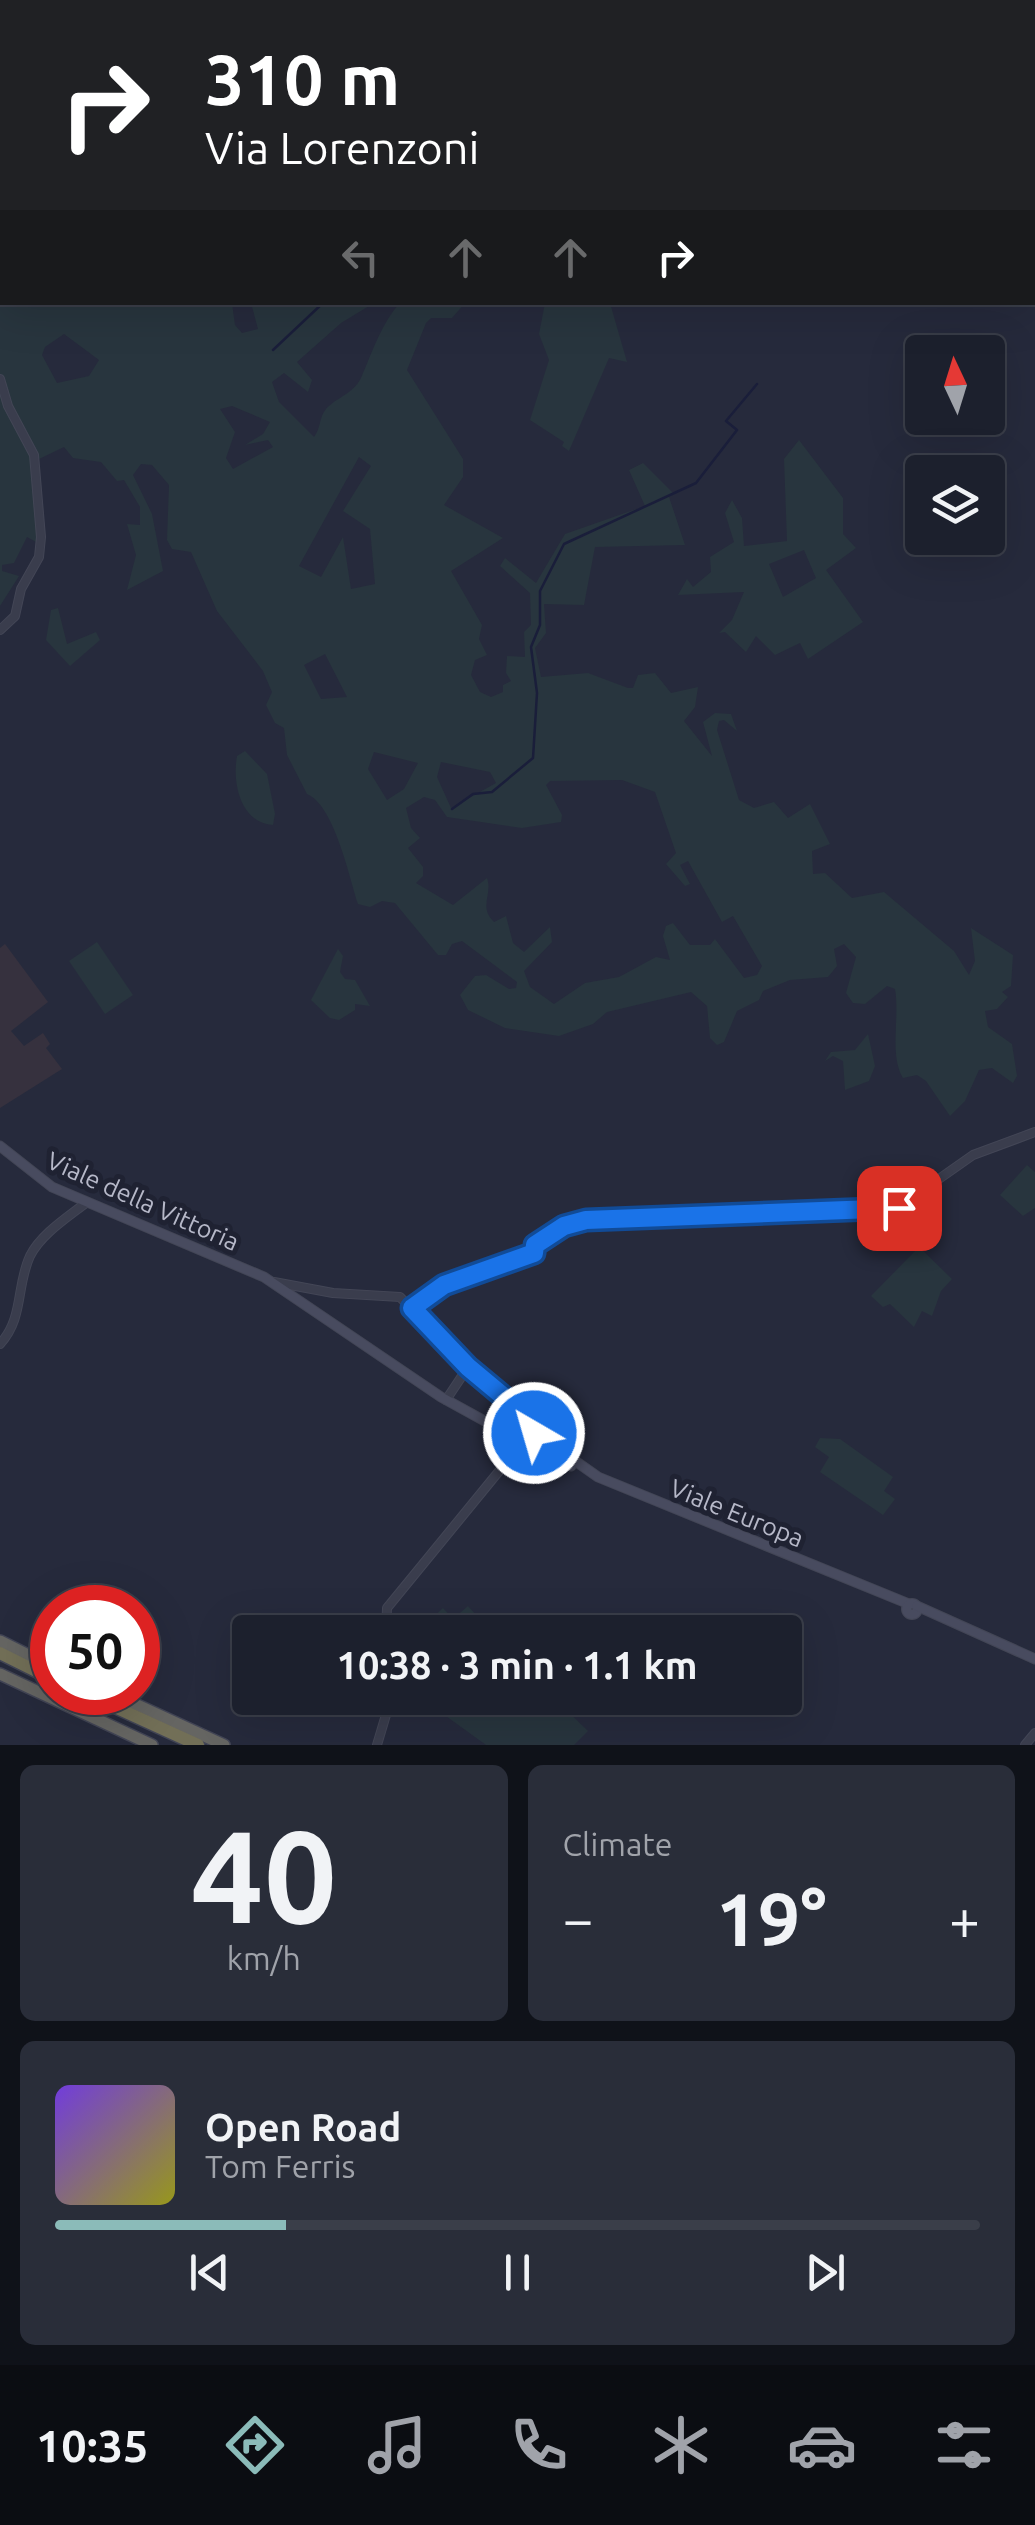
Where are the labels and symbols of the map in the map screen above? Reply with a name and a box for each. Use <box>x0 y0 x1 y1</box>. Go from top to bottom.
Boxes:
north arrow <box>905 335 1005 435</box>
street label: Viale della Vittoria <box>43 1146 243 1256</box>
pin <box>857 1166 942 1251</box>
position arrow <box>482 1381 586 1485</box>
street label: Viale Europa <box>666 1474 808 1552</box>
speed limit sign: 50 <box>30 1585 160 1715</box>

